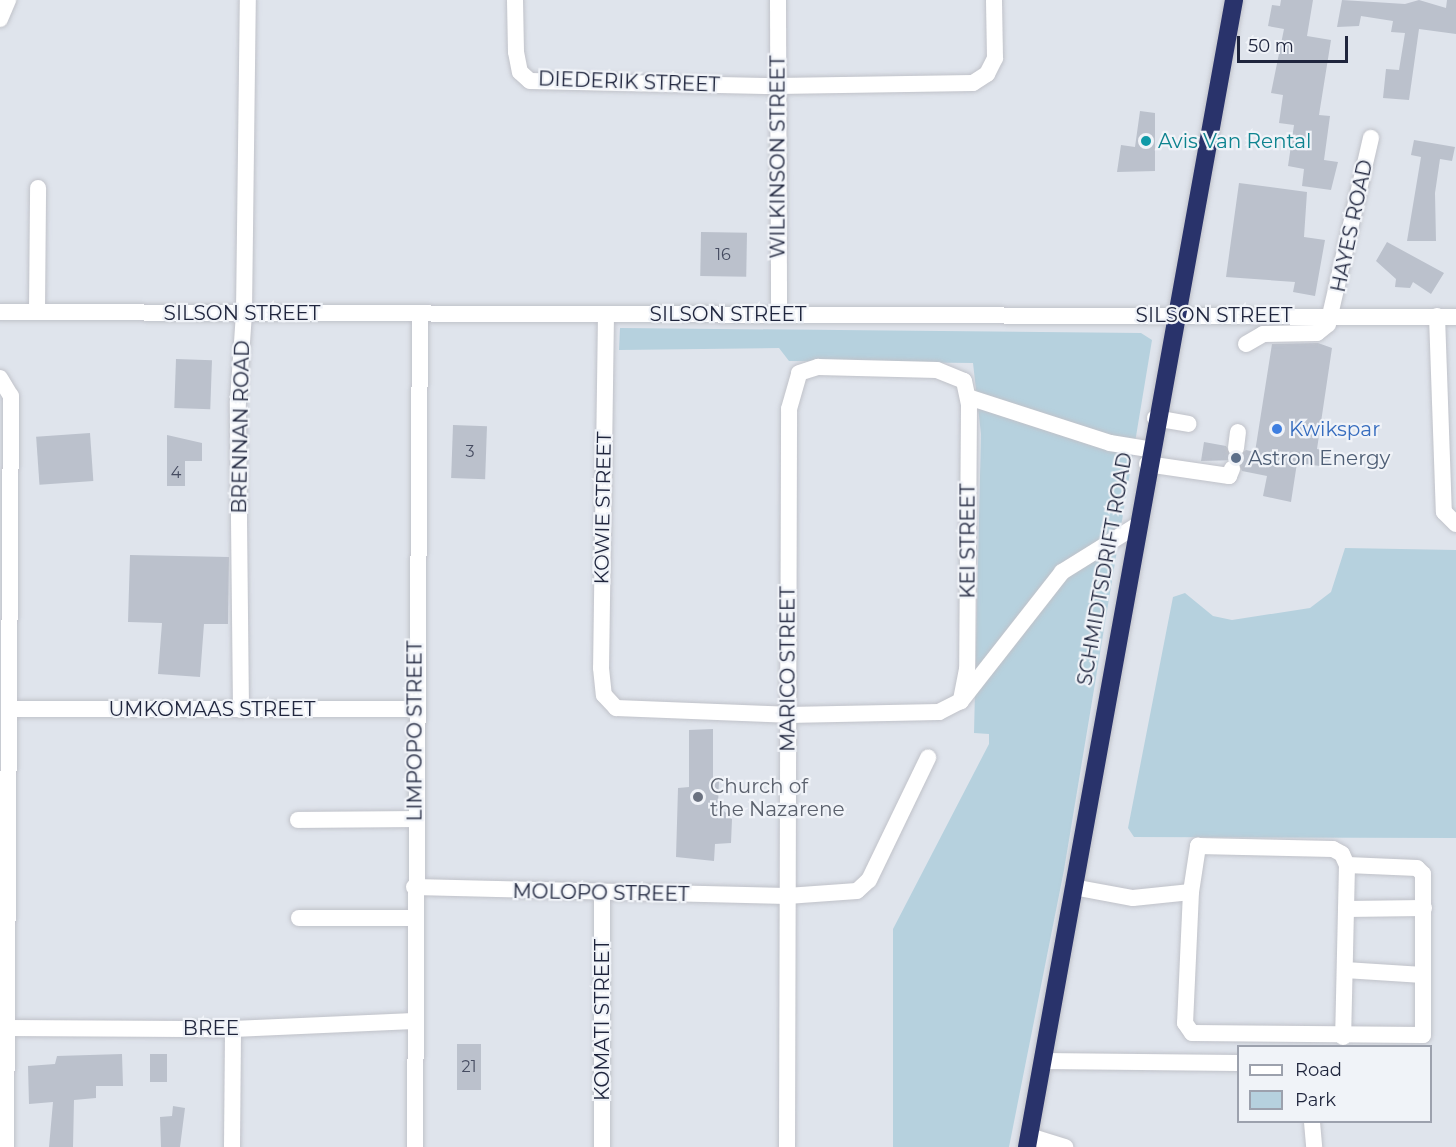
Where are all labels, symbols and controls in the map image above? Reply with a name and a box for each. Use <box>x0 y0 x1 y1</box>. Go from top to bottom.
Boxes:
scale bar <box>1240 24 1351 62</box>
text: 50 m <box>1248 35 1294 57</box>
street label: WILKINSON STREET <box>766 55 790 259</box>
street label: DIEDERIK STREET <box>538 67 720 97</box>
place label: Avis Van Rental <box>1158 129 1311 153</box>
marker: Avis Van Rental <box>1139 134 1153 148</box>
street label: HAYES ROAD <box>1326 158 1378 294</box>
house number: 16 <box>715 245 731 265</box>
street label: SILSON STREET <box>164 301 320 325</box>
street label: SILSON STREET <box>650 302 806 326</box>
street label: SILSON STREET <box>1136 303 1292 327</box>
street label: BRENNAN ROAD <box>227 340 255 514</box>
place label: Kwikspar <box>1289 417 1380 441</box>
marker: Kwikspar <box>1270 422 1284 436</box>
street label: KOWIE STREET <box>590 431 616 585</box>
house number: 3 <box>465 442 475 462</box>
place label: Astron Energy <box>1248 446 1390 470</box>
street label: SCHMIDTSDRIFT ROAD <box>1073 451 1137 687</box>
marker: Astron Energy <box>1229 451 1243 465</box>
house number: 4 <box>171 463 181 483</box>
street label: KEI STREET <box>956 483 980 599</box>
street label: MARICO STREET <box>776 586 800 752</box>
street label: LIMPOPO STREET <box>403 641 427 821</box>
street label: UMKOMAAS STREET <box>109 697 315 721</box>
place label: Church of the Nazarene <box>710 774 844 821</box>
marker: Church of the Nazarene <box>691 790 705 804</box>
street label: MOLOPO STREET <box>512 879 690 907</box>
street label: KOMATI STREET <box>590 939 614 1101</box>
street label: BREE <box>183 1016 239 1040</box>
legend <box>1237 1045 1432 1123</box>
house number: 21 <box>462 1057 476 1077</box>
text: Road <box>1295 1059 1342 1081</box>
text: Park <box>1295 1089 1336 1111</box>

